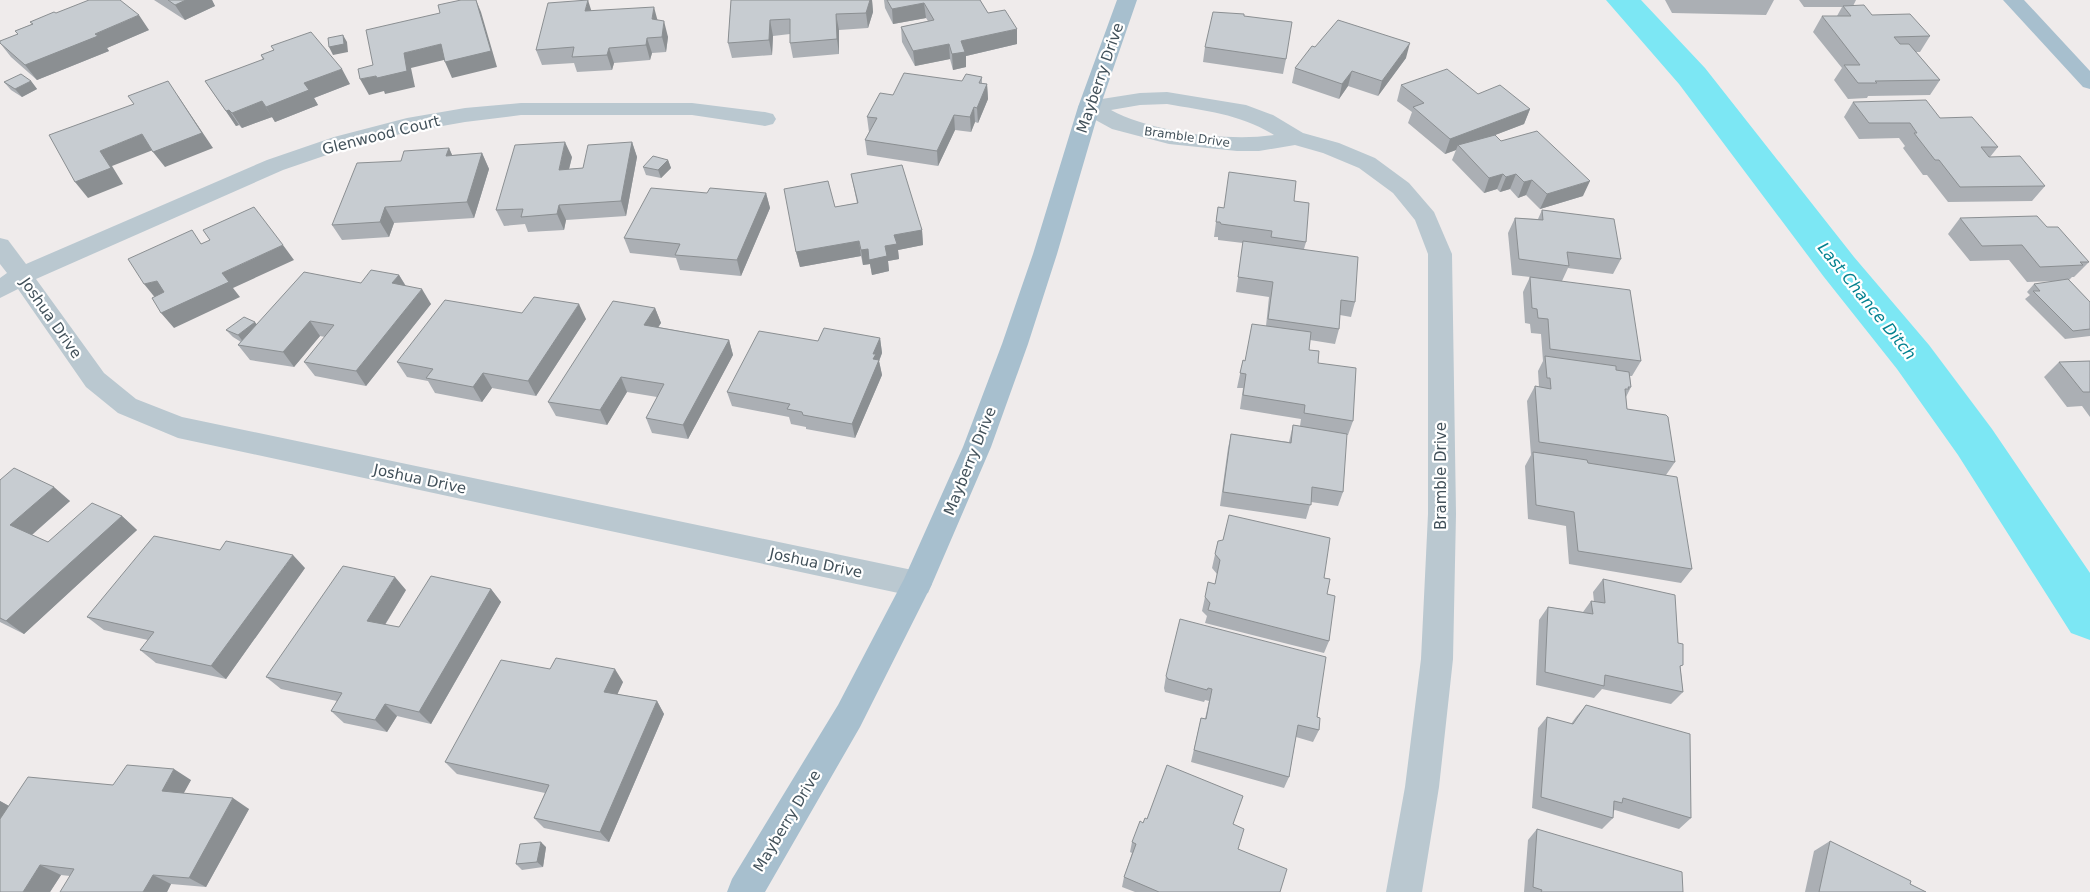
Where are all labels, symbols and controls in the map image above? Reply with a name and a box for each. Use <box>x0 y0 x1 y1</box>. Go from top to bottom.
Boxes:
street label: Mayberry Drive <box>1073 20 1127 136</box>
street label: Glenwood Court <box>320 112 442 158</box>
street label: Bramble Drive <box>1143 124 1231 150</box>
water label: Last Chance Ditch <box>1814 239 1920 363</box>
street label: Joshua Drive <box>16 273 85 362</box>
street label: Mayberry Drive <box>940 404 1000 518</box>
street label: Bramble Drive <box>1432 422 1450 530</box>
street label: Joshua Drive <box>371 460 468 498</box>
street label: Joshua Drive <box>767 544 864 582</box>
street label: Mayberry Drive <box>750 767 824 875</box>

